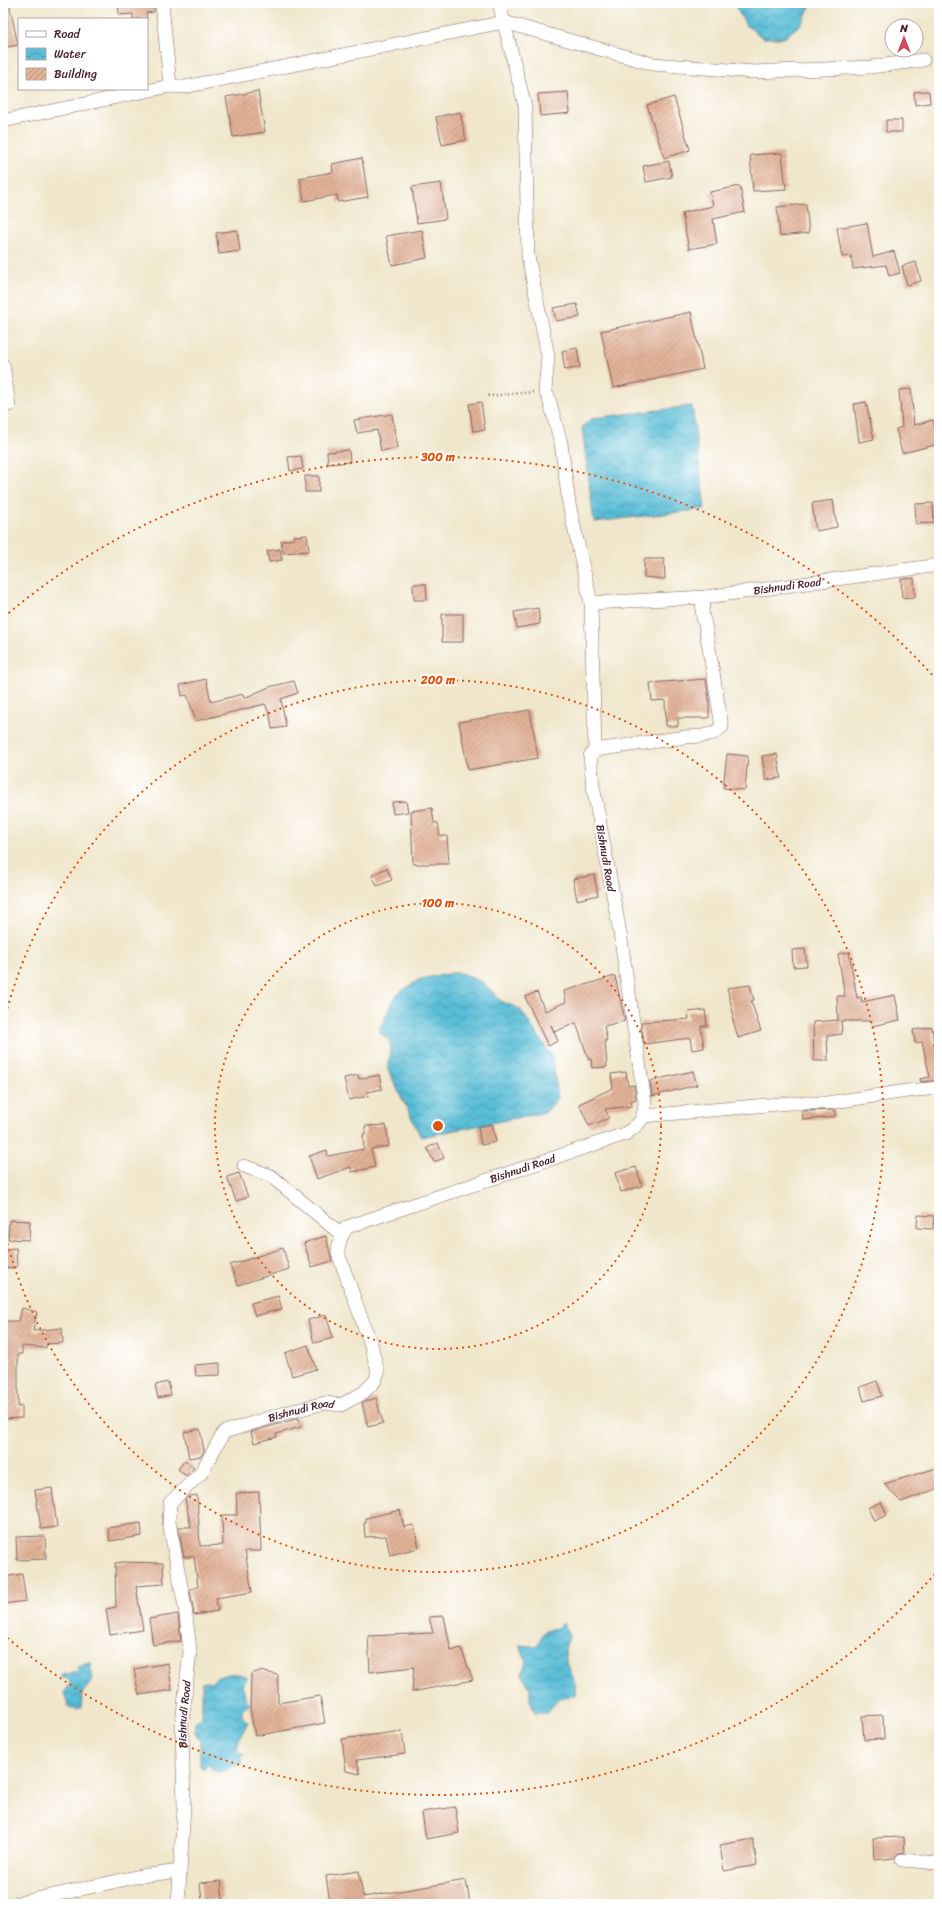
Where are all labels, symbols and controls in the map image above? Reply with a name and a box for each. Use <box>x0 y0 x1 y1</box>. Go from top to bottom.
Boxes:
legend <box>18 18 148 90</box>
north arrow <box>884 18 924 58</box>
text: N <box>899 19 908 38</box>
text: Road <box>54 23 81 45</box>
text: Water <box>54 43 87 65</box>
text: Building <box>54 63 97 85</box>
text: 300 m <box>420 446 456 468</box>
street label: Bishnudi Road <box>752 572 823 600</box>
text: 200 m <box>420 669 456 691</box>
street label: Bishnudi Road <box>590 823 621 894</box>
text: 100 m <box>422 892 455 914</box>
centre of rings <box>431 1119 445 1133</box>
street label: Bishnudi Road <box>487 1149 559 1189</box>
street label: Bishnudi Road <box>266 1394 337 1428</box>
street label: Bishnudi Road <box>173 1678 197 1748</box>

